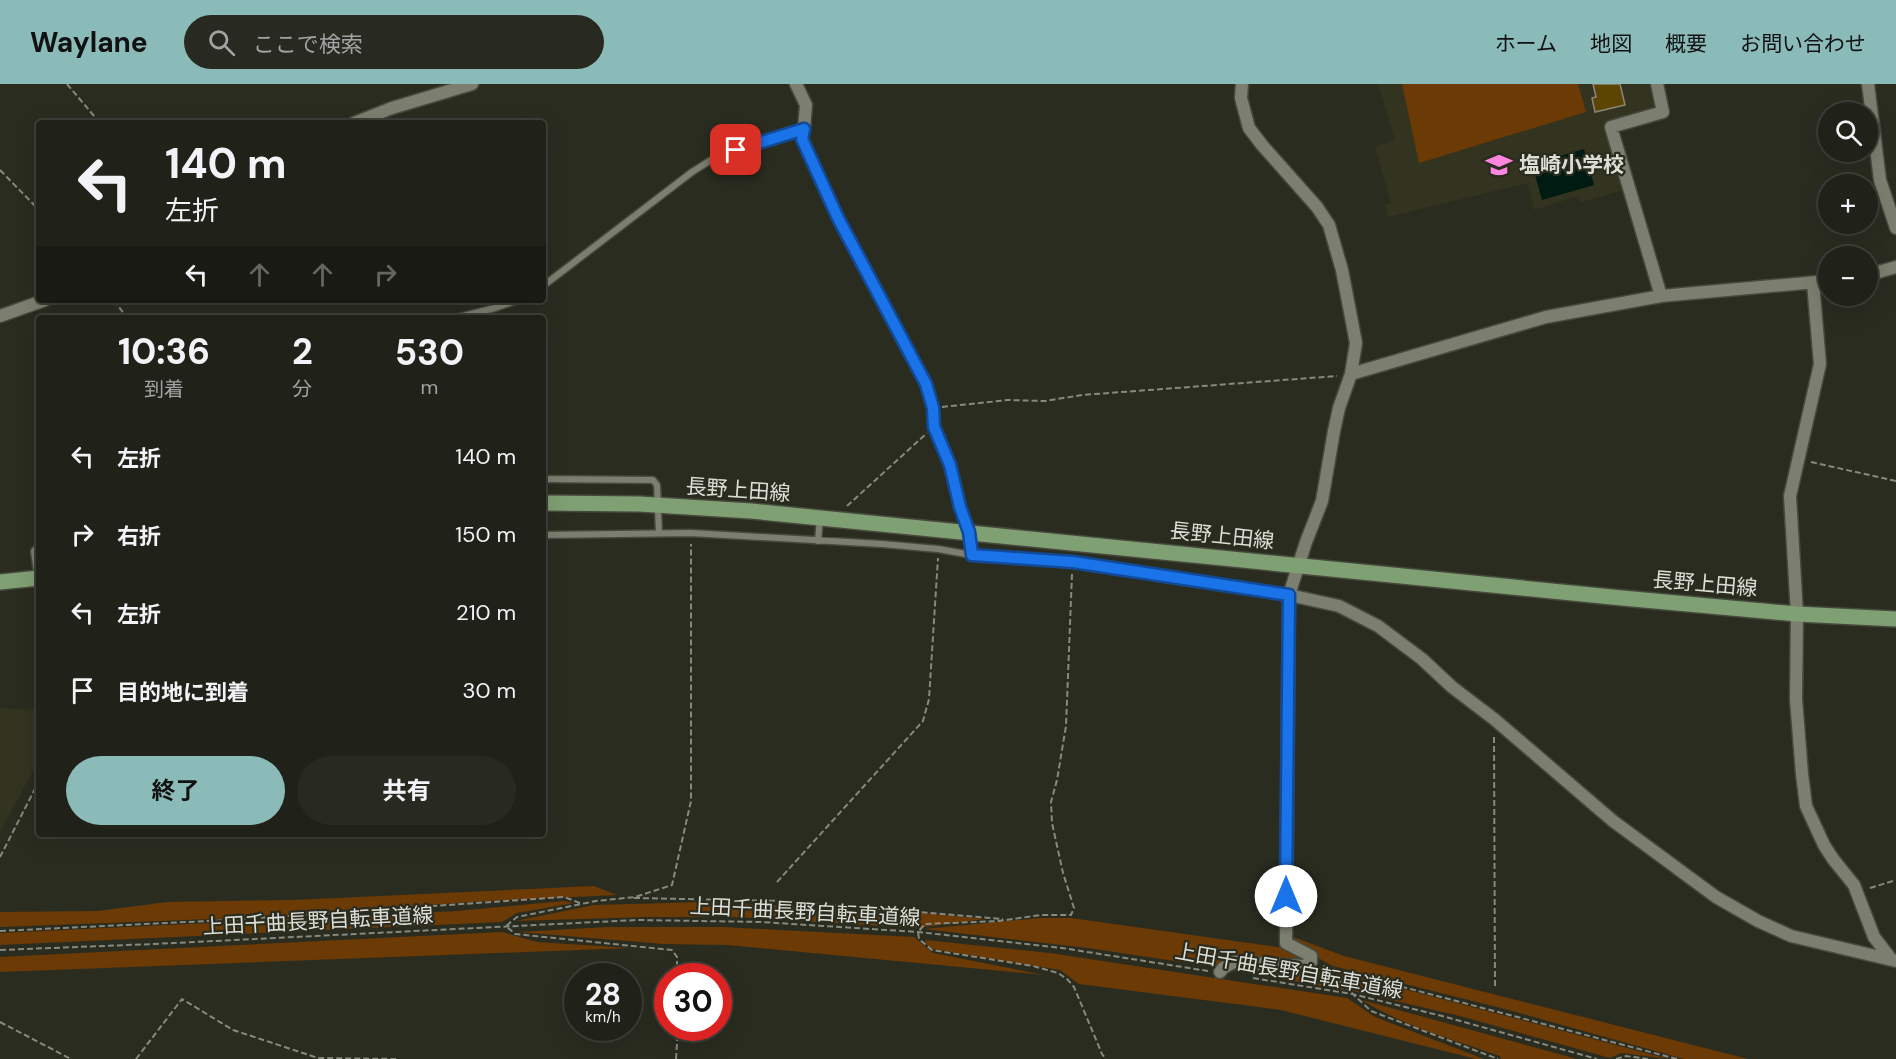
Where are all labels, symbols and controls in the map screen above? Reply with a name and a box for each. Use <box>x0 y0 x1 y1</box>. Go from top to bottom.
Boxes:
search box <box>184 15 604 69</box>
text: Waylane <box>30 24 148 61</box>
icon: search <box>205 26 238 59</box>
text: ここで検索 <box>253 30 363 59</box>
text: ホーム <box>1495 30 1557 58</box>
text: 地図 <box>1590 30 1632 58</box>
text: 概要 <box>1665 30 1707 58</box>
text: お問い合わせ <box>1740 30 1866 58</box>
map controls <box>1818 102 1878 306</box>
button: search <box>1818 102 1878 162</box>
pin <box>710 124 761 175</box>
icon: arrive <box>719 133 752 166</box>
text: 140 m <box>165 136 287 191</box>
icon: left <box>66 144 144 222</box>
school or university icon: 塩崎小学校 <box>1484 150 1514 180</box>
place label: 塩崎小学校 <box>1519 151 1624 179</box>
button: + <box>1818 174 1878 234</box>
text: 左折 <box>165 193 219 228</box>
button: − <box>1818 246 1878 306</box>
icon: left <box>180 258 213 291</box>
icon: ahead <box>243 258 276 291</box>
icon: ahead <box>306 258 339 291</box>
icon: right <box>369 258 402 291</box>
text: 10:36 <box>118 328 210 375</box>
text: 2 <box>292 328 313 375</box>
text: 530 <box>395 329 464 376</box>
text: m <box>420 374 438 400</box>
text: 到着 <box>144 376 184 402</box>
text: 分 <box>292 376 312 402</box>
icon: left <box>66 440 99 473</box>
text: 140 m <box>455 442 516 471</box>
text: 左折 <box>117 444 161 473</box>
street label: 長野上田線 <box>685 472 791 508</box>
street label: 長野上田線 <box>1168 517 1276 555</box>
icon: right <box>66 518 99 551</box>
text: 150 m <box>455 520 516 549</box>
text: 右折 <box>117 522 161 551</box>
street label: 長野上田線 <box>1651 565 1759 603</box>
icon: left <box>66 596 99 629</box>
text: 210 m <box>456 598 516 627</box>
text: 左折 <box>117 600 161 629</box>
icon: arrive <box>66 674 99 707</box>
text: 30 m <box>462 676 516 705</box>
text: 目的地に到着 <box>117 678 249 707</box>
button: 終了 <box>66 756 285 825</box>
button: 共有 <box>297 756 516 825</box>
position arrow <box>1254 864 1318 928</box>
street label: 上田千曲長野自転車道線 <box>689 892 921 932</box>
street label: 上田千曲長野自転車道線 <box>202 901 434 941</box>
street label: 上田千曲長野自転車道線 <box>1173 937 1405 1005</box>
speed limit sign: 30 <box>654 963 732 1041</box>
text: 28 <box>585 975 621 1014</box>
text: km/h <box>585 1007 621 1027</box>

